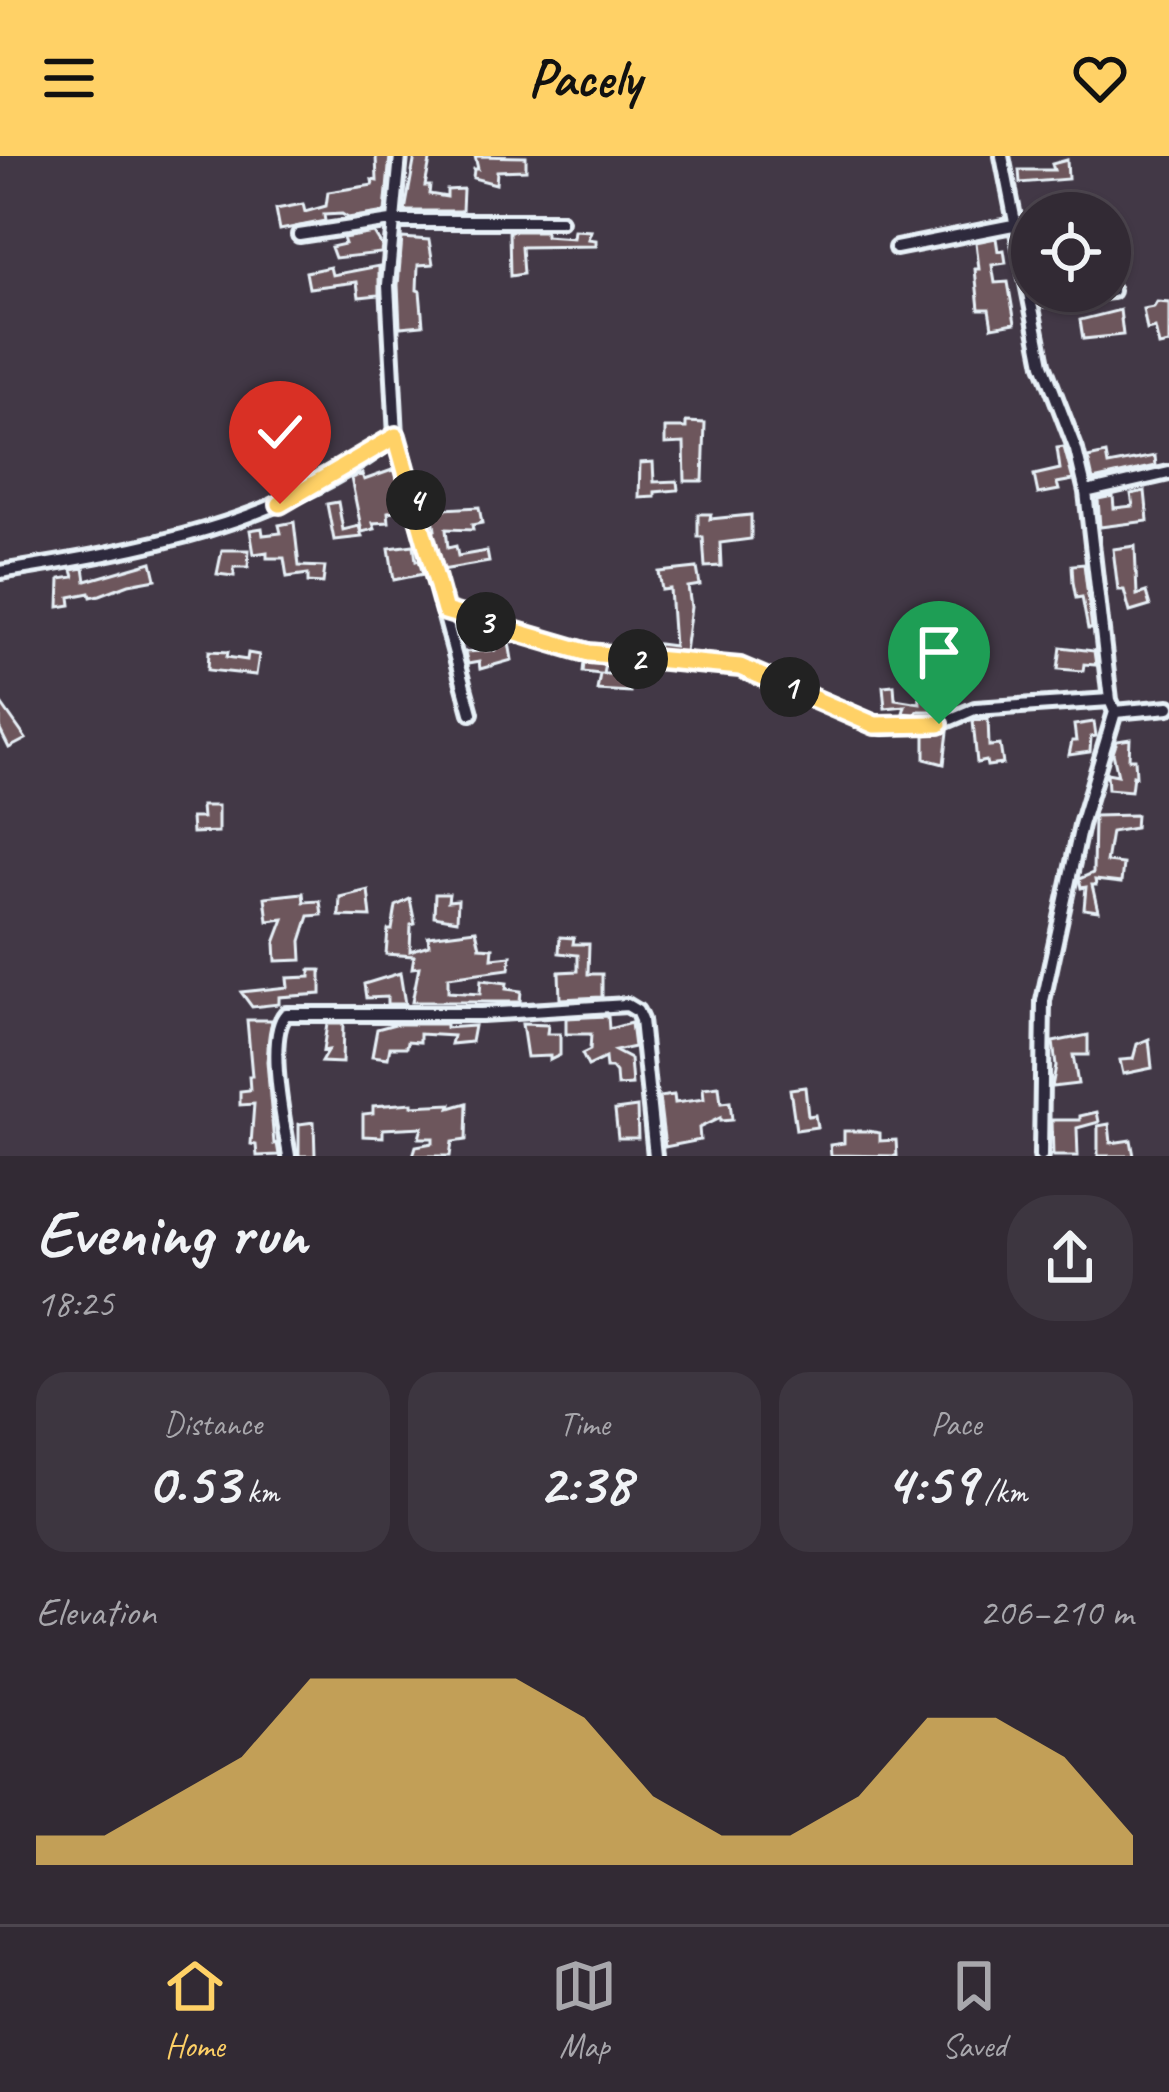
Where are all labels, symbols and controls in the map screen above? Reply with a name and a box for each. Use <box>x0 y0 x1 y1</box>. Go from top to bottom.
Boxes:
text: Pacely <box>528 44 641 112</box>
icon: menu <box>36 45 102 111</box>
icon: heart <box>1067 45 1133 111</box>
map controls <box>1011 192 1131 312</box>
button: locate <box>1011 192 1131 312</box>
pin <box>229 381 331 504</box>
icon: check <box>247 399 313 465</box>
pin: 4 <box>386 470 446 530</box>
text: 4 <box>409 479 423 521</box>
pin: 3 <box>456 592 516 652</box>
text: 3 <box>479 601 493 643</box>
pin <box>888 601 990 724</box>
icon: arrive <box>906 619 972 685</box>
pin: 2 <box>608 629 668 689</box>
text: 2 <box>631 638 645 680</box>
pin: 1 <box>760 657 820 717</box>
text: 1 <box>783 666 797 708</box>
text: Evening run <box>36 1192 306 1275</box>
button: share <box>1007 1195 1133 1321</box>
text: 18:25 <box>36 1279 114 1328</box>
text: Distance <box>164 1403 262 1445</box>
text: Time <box>559 1403 610 1445</box>
text: Pace <box>931 1403 982 1445</box>
text: 0.53 <box>147 1445 239 1521</box>
text: 2:38 <box>538 1445 631 1521</box>
text: 4:59 <box>885 1445 976 1521</box>
text: km <box>239 1471 279 1513</box>
text: /km <box>976 1471 1027 1513</box>
text: Elevation <box>36 1588 156 1637</box>
text: 206–210 m <box>979 1588 1133 1637</box>
tab: Home <box>162 1953 228 2067</box>
tab: Map <box>551 1953 617 2067</box>
tab: Saved <box>941 1953 1007 2067</box>

